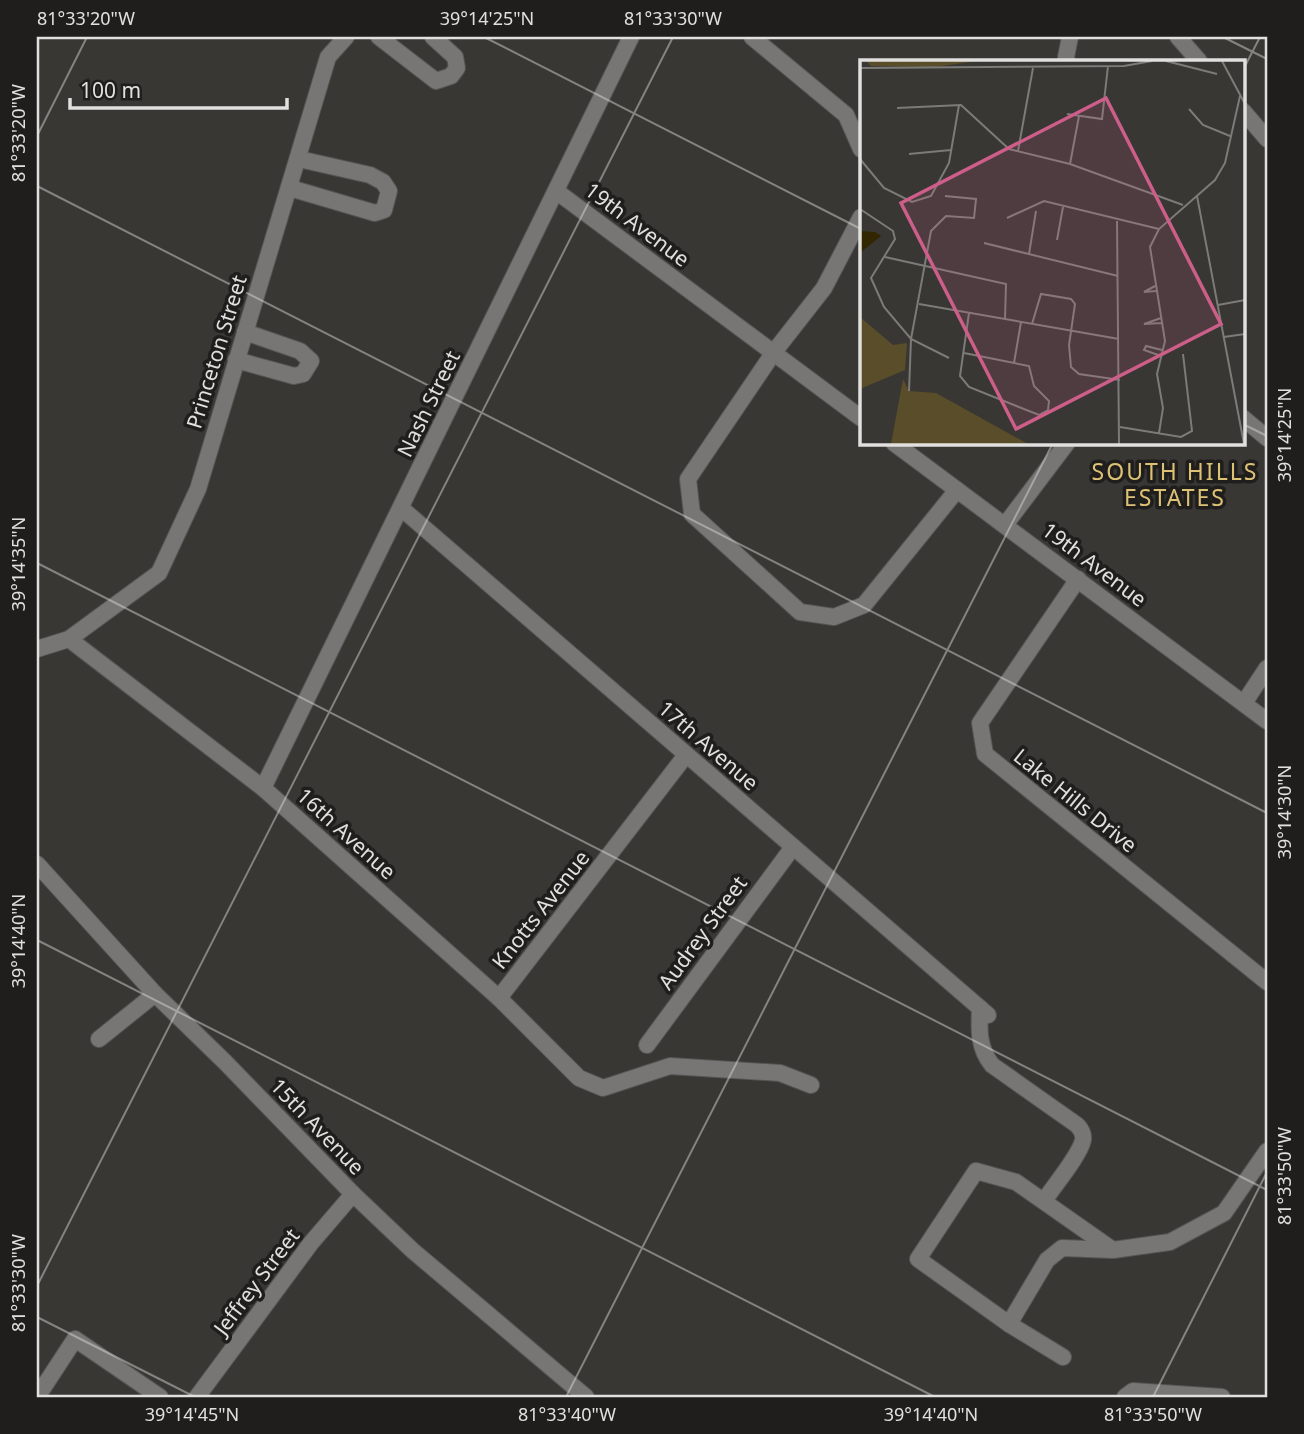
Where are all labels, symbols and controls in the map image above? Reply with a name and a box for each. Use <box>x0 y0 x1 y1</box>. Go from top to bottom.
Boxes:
text: 81°33'20"W <box>37 6 135 30</box>
text: 39°14'25"N <box>440 6 534 30</box>
text: 81°33'30"W <box>624 6 722 30</box>
inset map <box>860 60 1244 444</box>
scale bar <box>70 66 287 110</box>
text: 100 m <box>80 76 141 104</box>
text: 81°33'20"W <box>6 84 30 182</box>
street label: 19th Avenue <box>580 176 695 273</box>
street label: Princeton Street <box>179 271 253 432</box>
street label: Nash Street <box>390 345 466 461</box>
text: 39°14'25"N <box>1272 388 1296 482</box>
district label: SOUTH HILLS ESTATES <box>1092 455 1258 513</box>
street label: 19th Avenue <box>1037 516 1152 613</box>
text: 39°14'35"N <box>6 517 30 611</box>
street label: 17th Avenue <box>653 694 765 796</box>
street label: Lake Hills Drive <box>1008 742 1143 858</box>
text: 39°14'30"N <box>1272 765 1296 859</box>
street label: 16th Avenue <box>291 781 402 885</box>
street label: Knotts Avenue <box>485 844 595 974</box>
street label: Audrey Street <box>652 870 753 995</box>
text: 39°14'40"N <box>6 894 30 988</box>
street label: 15th Avenue <box>265 1072 371 1181</box>
text: 81°33'50"W <box>1272 1127 1296 1225</box>
street label: Jeffrey Street <box>206 1222 306 1342</box>
text: 81°33'30"W <box>6 1234 30 1332</box>
text: 39°14'45"N <box>145 1402 239 1426</box>
text: 81°33'40"W <box>518 1402 616 1426</box>
text: 39°14'40"N <box>884 1402 978 1426</box>
text: 81°33'50"W <box>1104 1402 1202 1426</box>

